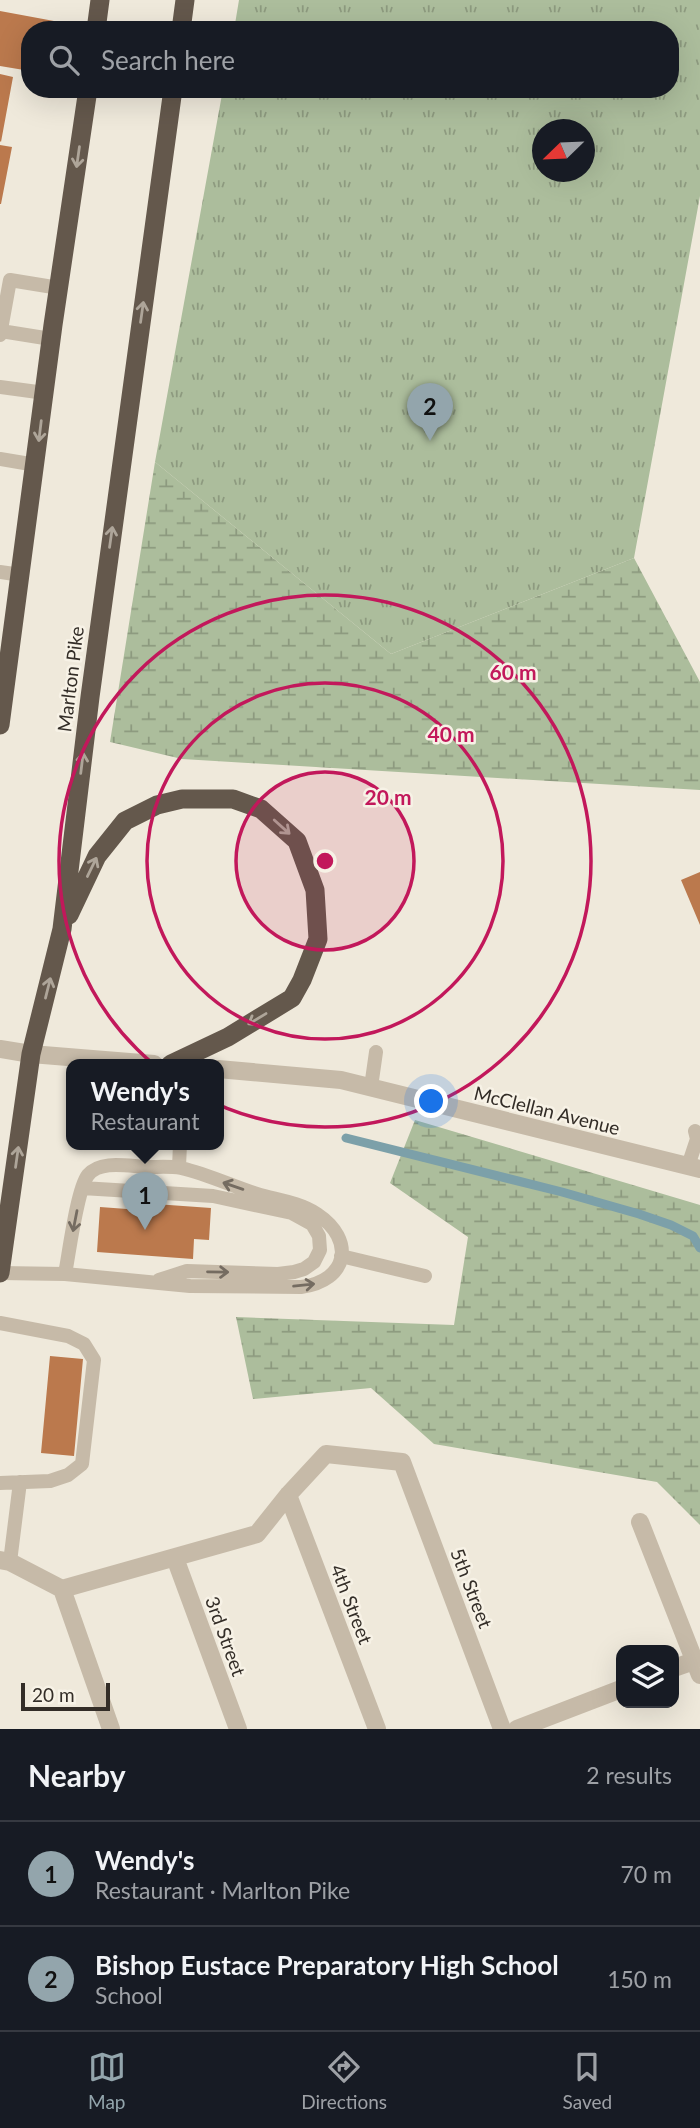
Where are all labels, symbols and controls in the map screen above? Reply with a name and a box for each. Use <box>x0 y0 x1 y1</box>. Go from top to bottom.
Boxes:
search box <box>21 21 679 98</box>
icon: search <box>45 41 83 79</box>
text: Search here <box>101 44 235 76</box>
north arrow <box>532 119 595 182</box>
one-way arrow <box>72 145 85 168</box>
one-way arrow <box>136 301 149 324</box>
pin: 2 <box>407 383 453 441</box>
one-way arrow <box>33 419 46 441</box>
one-way arrow <box>105 527 118 549</box>
street label: Marlton Pike <box>52 625 88 733</box>
text: 60 m <box>489 659 537 684</box>
text: 40 m <box>427 721 475 746</box>
one-way arrow <box>75 752 88 775</box>
text: 20 m <box>364 784 412 809</box>
one-way arrow <box>273 819 291 835</box>
centre of rings <box>313 849 337 873</box>
one-way arrow <box>85 857 99 878</box>
one-way arrow <box>42 977 55 999</box>
one-way arrow <box>248 1012 268 1026</box>
popup <box>66 1059 224 1150</box>
text: Wendy's <box>91 1075 190 1107</box>
street label: McClellan Avenue <box>472 1081 622 1139</box>
your location <box>414 1084 448 1118</box>
text: Restaurant <box>91 1107 199 1135</box>
one-way arrow <box>10 1146 23 1169</box>
pin: 1 <box>122 1172 168 1230</box>
one-way arrow <box>222 1179 244 1191</box>
one-way arrow <box>68 1209 82 1232</box>
one-way arrow <box>206 1265 229 1279</box>
one-way arrow <box>292 1279 315 1292</box>
street label: 5th Street <box>446 1545 498 1631</box>
street label: 4th Street <box>326 1561 378 1647</box>
street label: 3rd Street <box>201 1593 251 1679</box>
map controls <box>616 1645 679 1708</box>
button: layers <box>616 1645 679 1708</box>
scale bar <box>21 1680 110 1712</box>
text: 20 m <box>32 1683 75 1706</box>
text: Nearby <box>28 1757 126 1793</box>
text: 2 results <box>586 1761 672 1789</box>
text: Wendy's <box>95 1844 194 1876</box>
text: 1 <box>44 1860 58 1888</box>
text: 70 m <box>621 1860 672 1888</box>
text: Restaurant · Marlton Pike <box>95 1876 350 1904</box>
text: Bishop Eustace Preparatory High School <box>95 1949 559 1981</box>
text: 2 <box>44 1965 58 1993</box>
text: 150 m <box>607 1965 672 1993</box>
text: School <box>95 1981 163 2009</box>
tab: Map <box>88 2048 126 2113</box>
tab: Directions <box>301 2048 387 2113</box>
tab: Saved <box>563 2048 612 2113</box>

